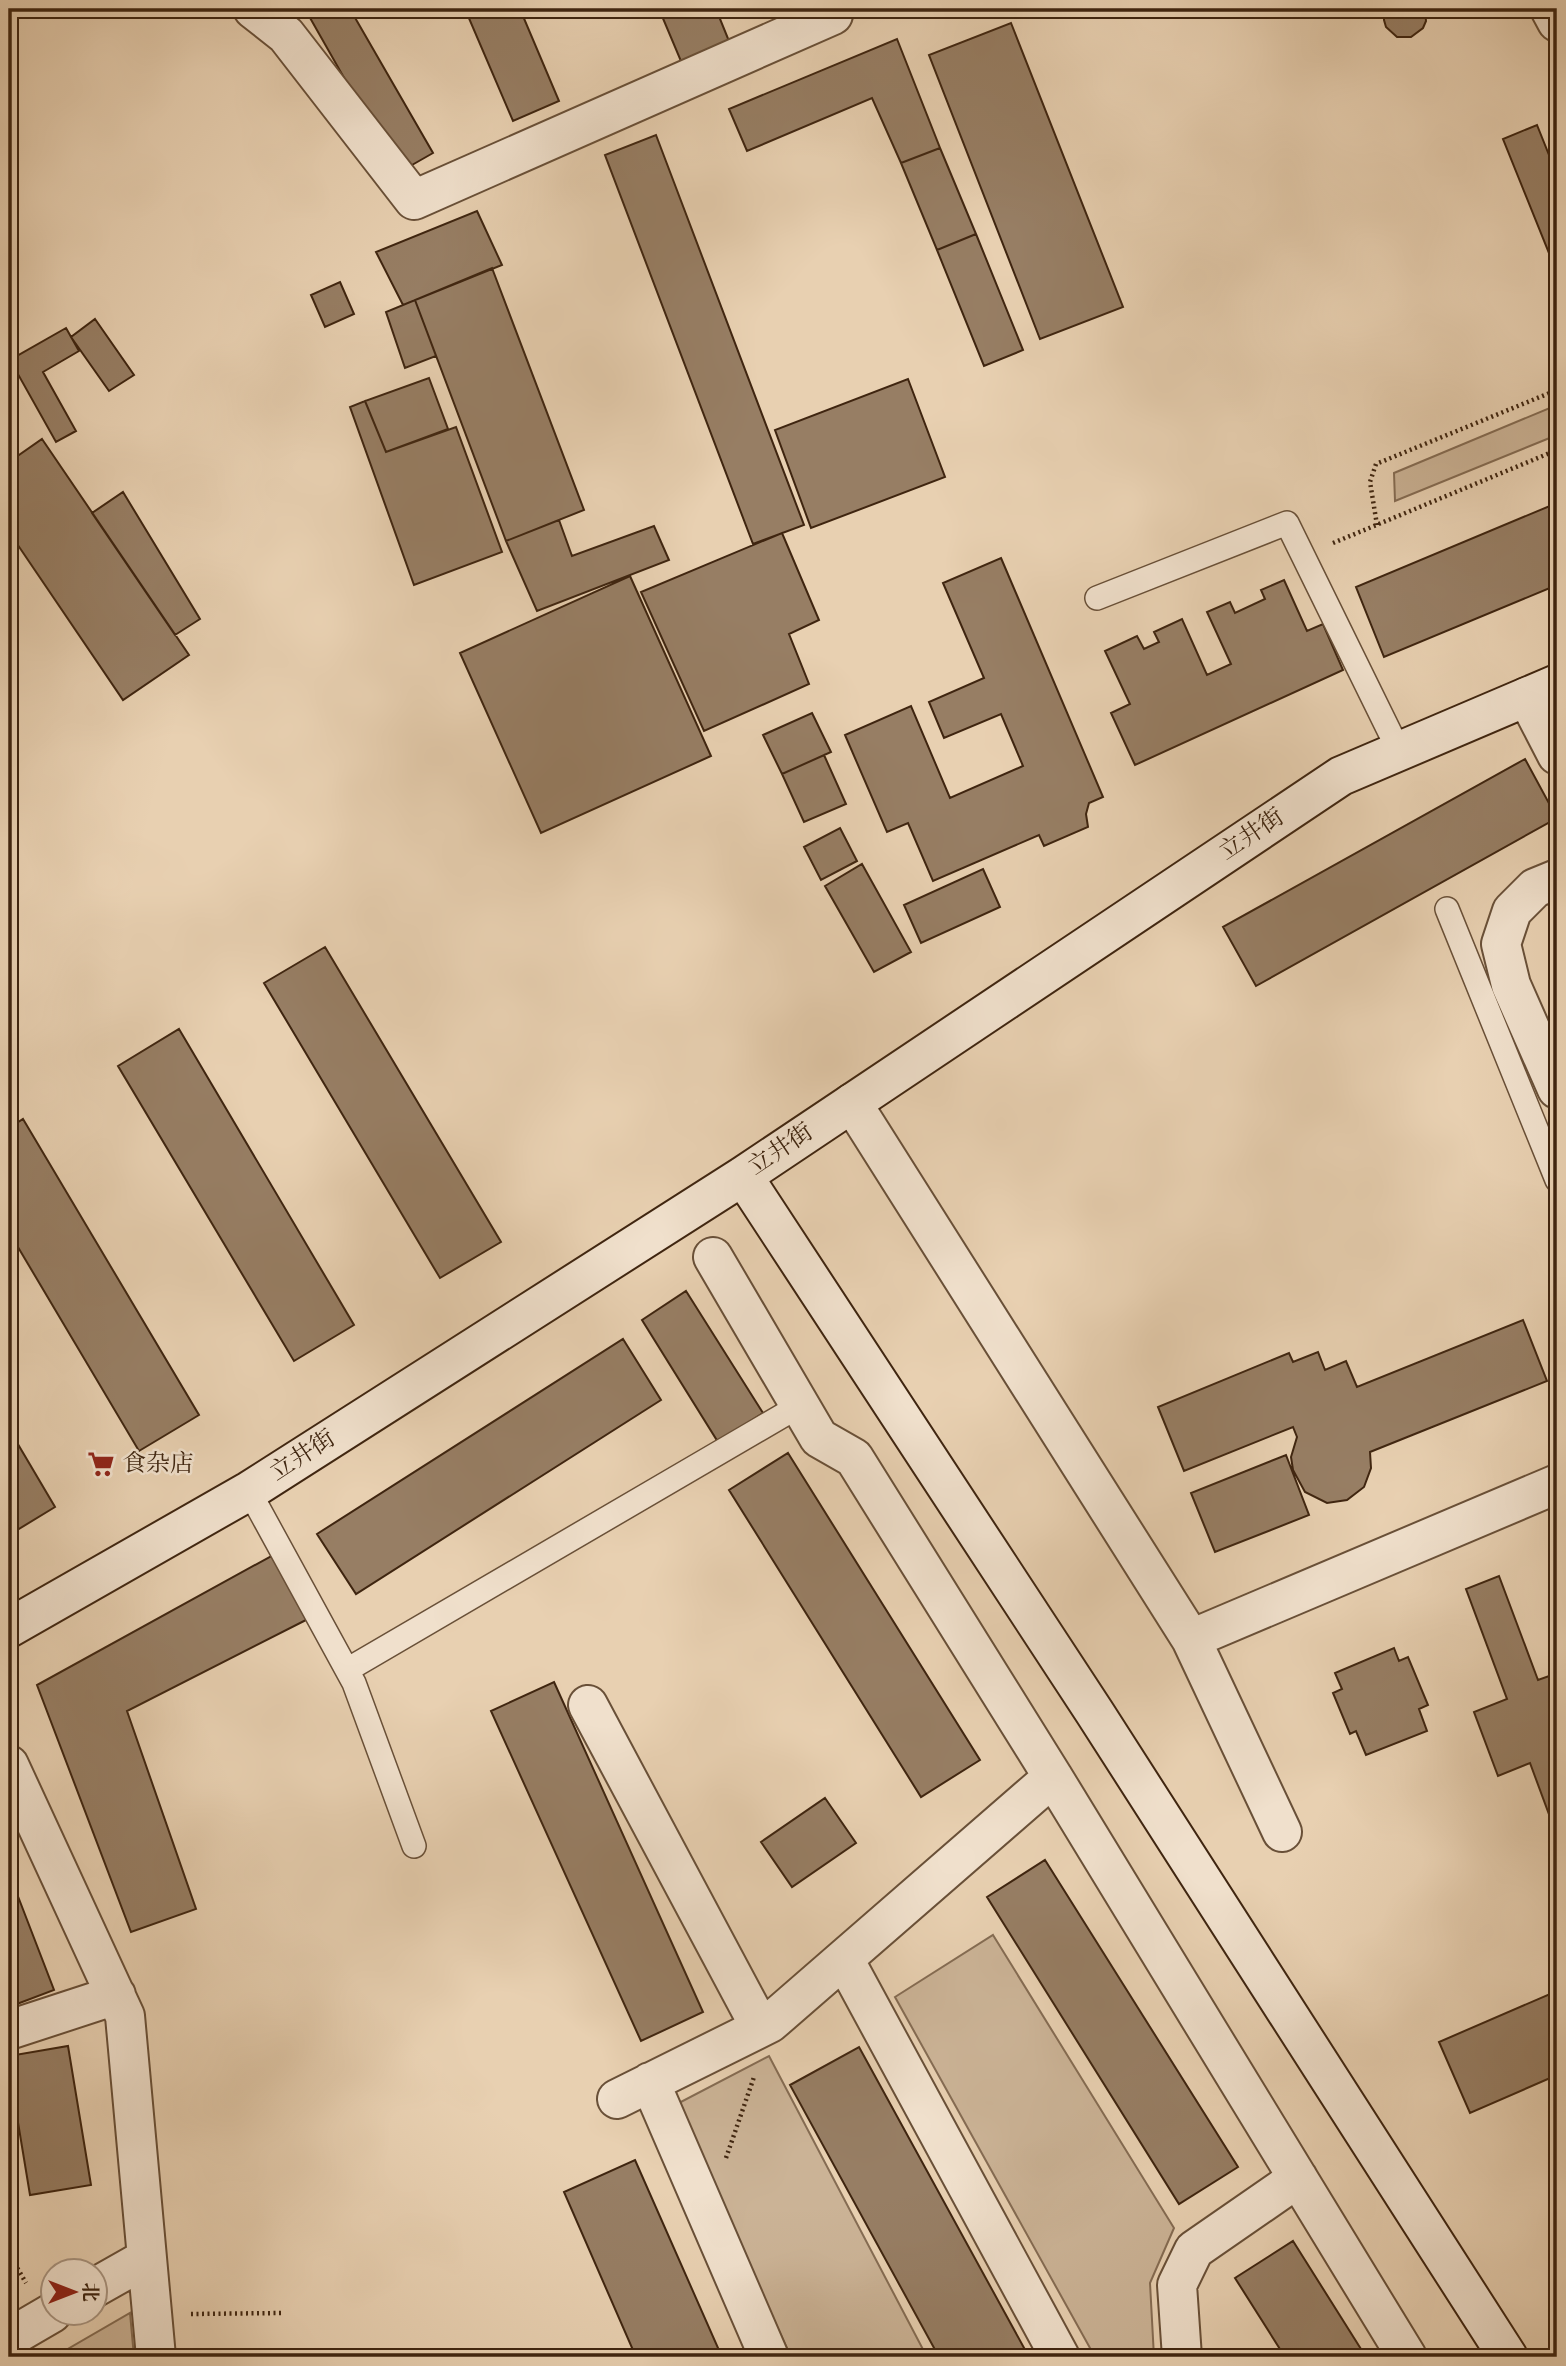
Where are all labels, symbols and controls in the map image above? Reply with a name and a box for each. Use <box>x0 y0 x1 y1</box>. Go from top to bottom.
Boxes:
street label: 立井街 <box>1213 802 1291 868</box>
street label: 立井街 <box>742 1117 820 1183</box>
street label: 立井街 <box>264 1423 342 1489</box>
supermarket icon: 食杂店 <box>86 1449 116 1479</box>
place label: 食杂店 <box>122 1449 194 1480</box>
north arrow <box>38 2258 108 2328</box>
text: 北 <box>77 2282 101 2302</box>

